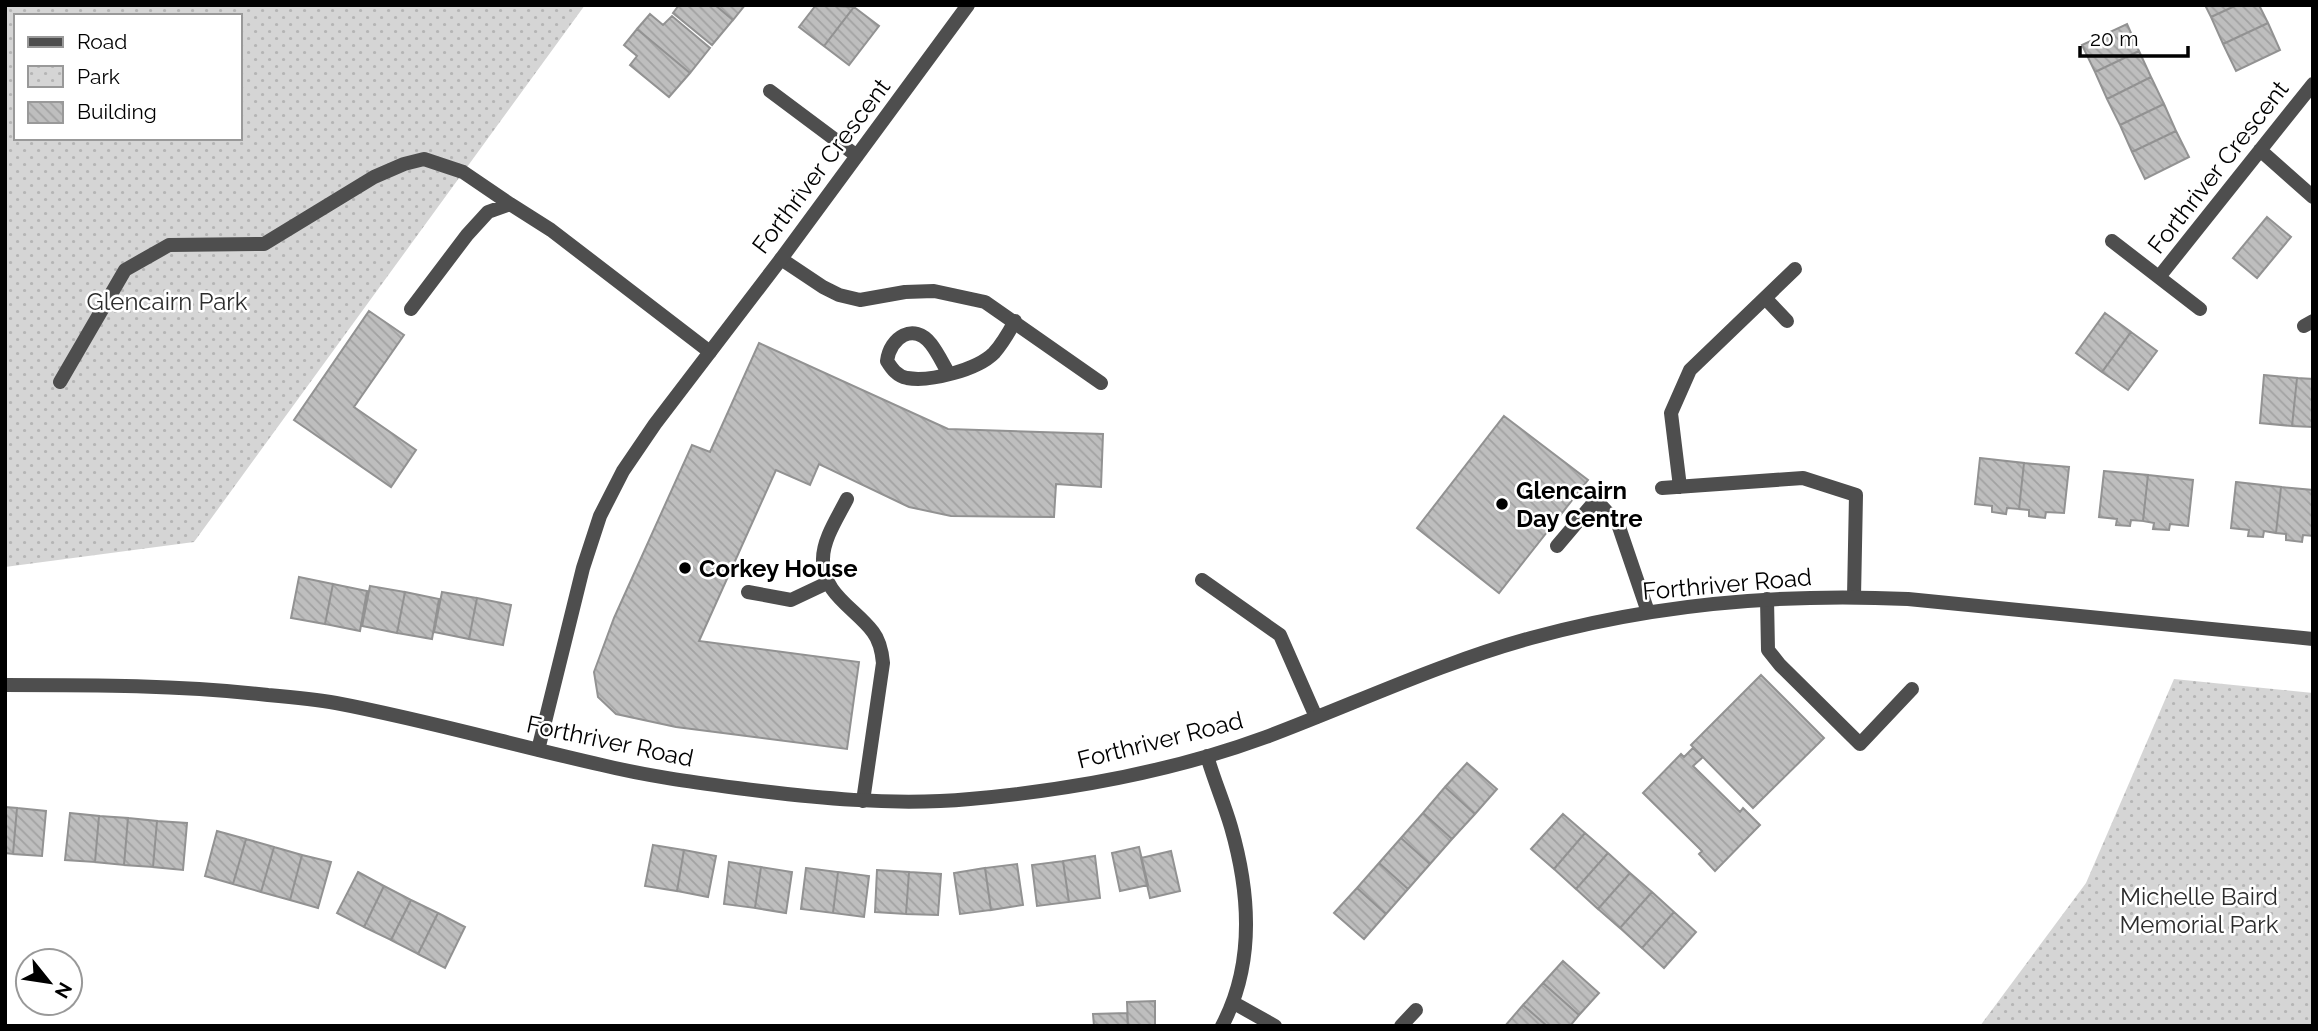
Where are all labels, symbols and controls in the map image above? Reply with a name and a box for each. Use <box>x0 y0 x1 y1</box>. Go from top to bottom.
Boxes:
legend <box>14 14 242 140</box>
scale bar <box>2080 14 2188 58</box>
text: 20 m <box>2090 26 2138 51</box>
text: Road <box>77 29 127 54</box>
text: Park <box>77 64 120 89</box>
street label: Forthriver Crescent <box>746 73 896 259</box>
street label: Forthriver Crescent <box>2141 75 2295 259</box>
text: Building <box>77 99 157 124</box>
park label: Glencairn Park <box>87 287 248 316</box>
place label: Glencairn Day Centre <box>1516 476 1643 533</box>
marker: Glencairn Day Centre <box>1494 496 1510 512</box>
place label: Corkey House <box>699 554 858 583</box>
marker: Corkey House <box>677 560 693 576</box>
street label: Forthriver Road <box>1641 562 1813 606</box>
street label: Forthriver Road <box>1074 705 1246 775</box>
street label: Forthriver Road <box>524 709 696 773</box>
park label: Michelle Baird Memorial Park <box>2120 882 2279 939</box>
north arrow <box>14 947 84 1017</box>
text: N <box>51 979 77 1002</box>

